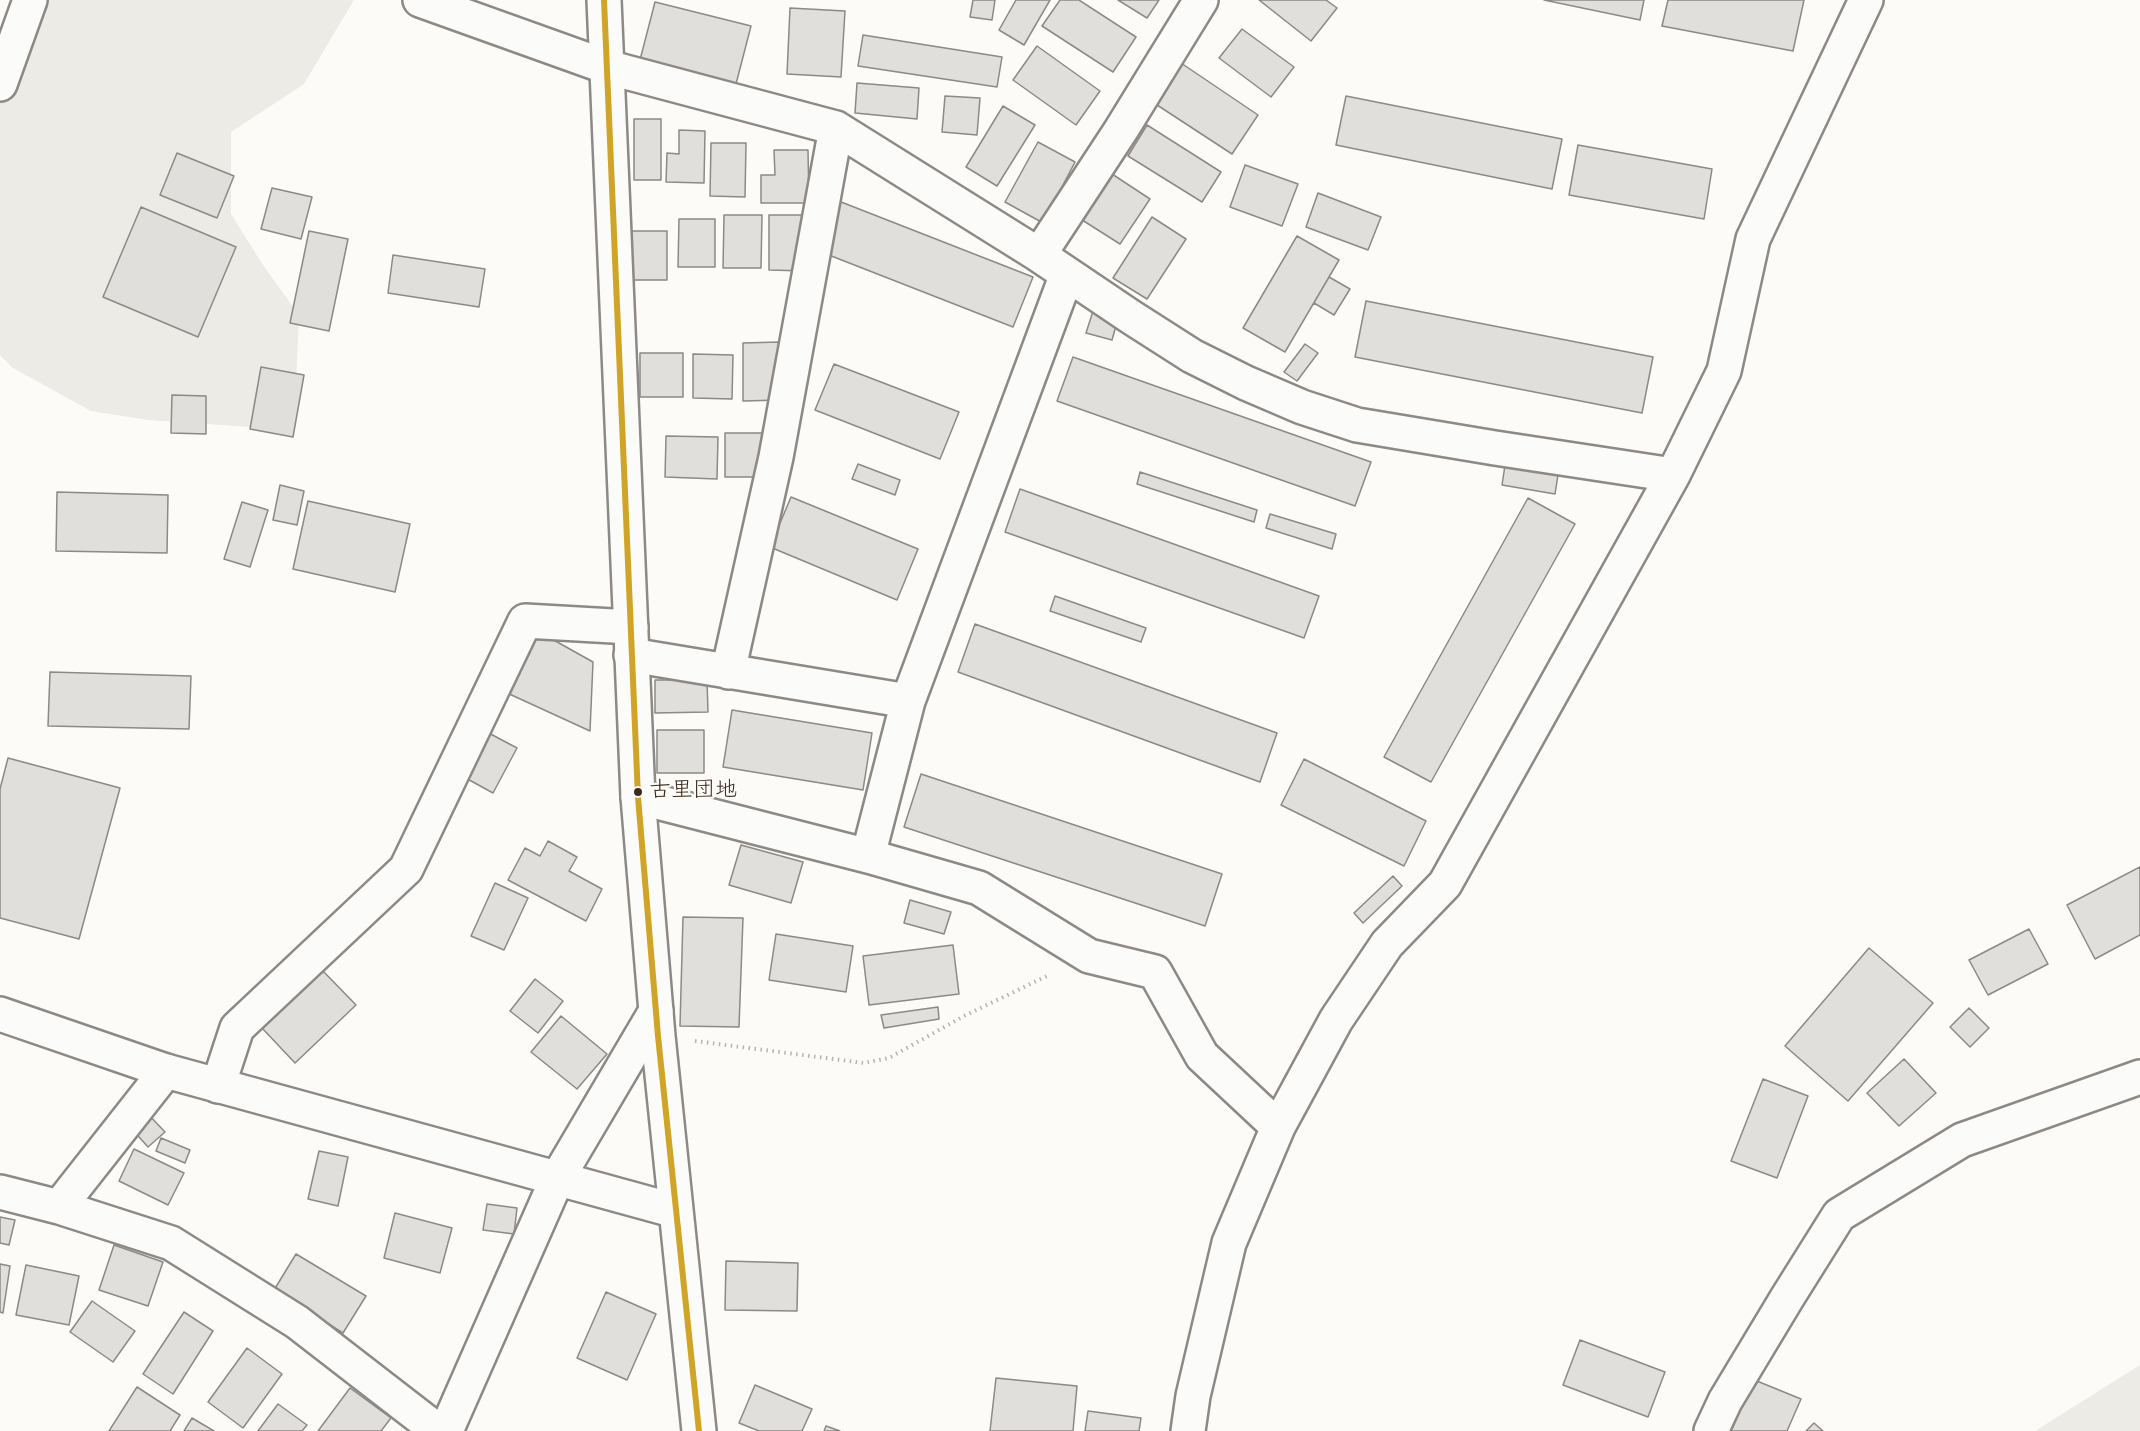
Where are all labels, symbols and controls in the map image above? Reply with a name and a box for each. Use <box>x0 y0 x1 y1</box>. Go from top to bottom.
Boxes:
place label: 古里団地 <box>649 779 737 805</box>
marker: 古里団地 <box>632 786 644 798</box>

